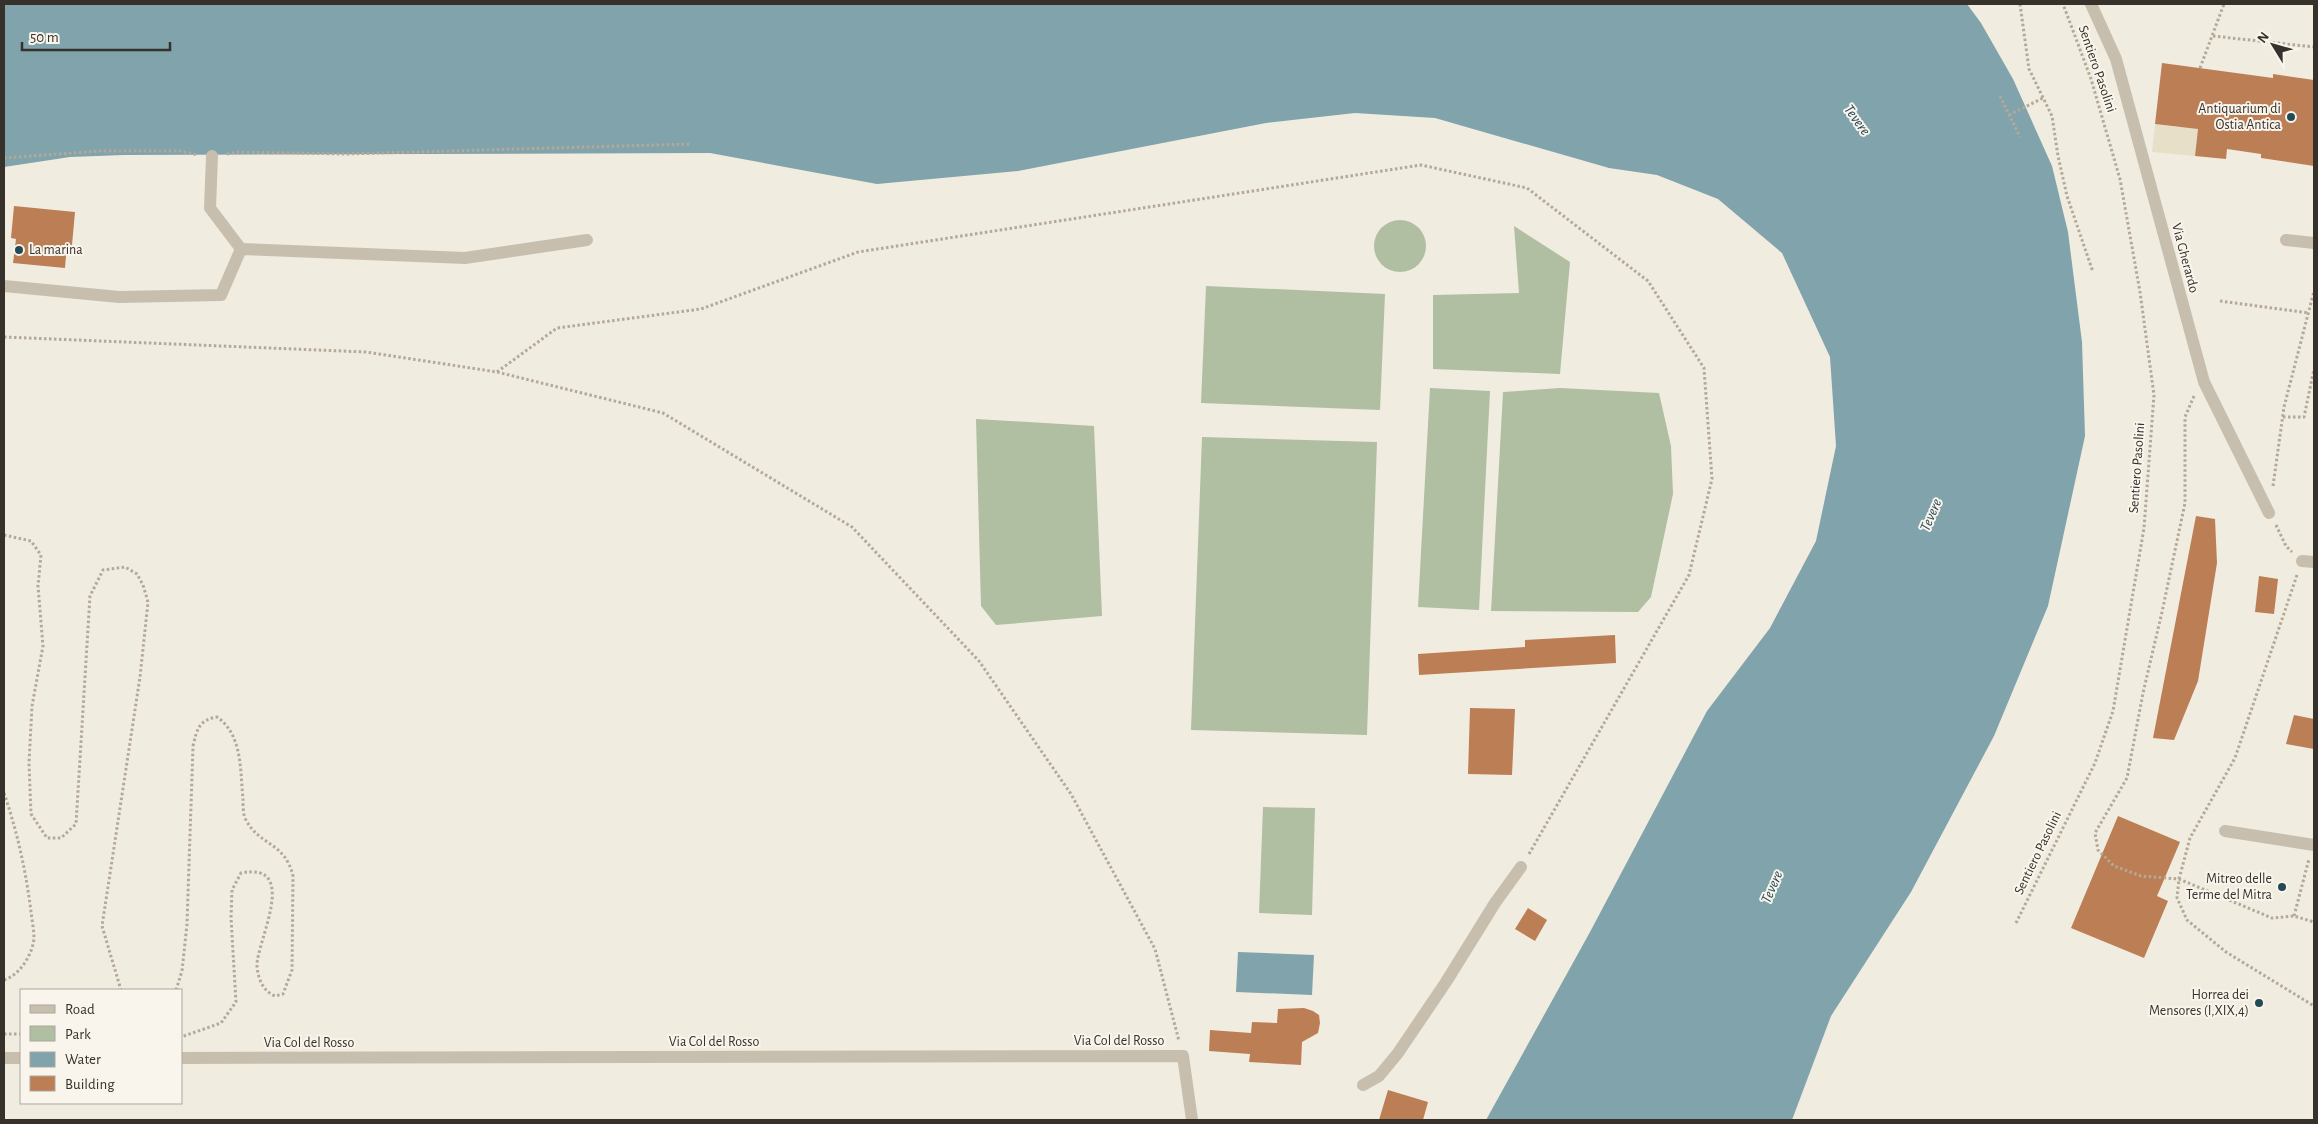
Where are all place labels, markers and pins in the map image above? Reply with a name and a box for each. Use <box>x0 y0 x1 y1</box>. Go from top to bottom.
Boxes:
place label: Antiquarium di Ostia Antica <box>2198 102 2282 132</box>
marker: Antiquarium di Ostia Antica <box>2285 111 2297 123</box>
place label: La marina <box>29 243 83 257</box>
marker: La marina <box>13 244 25 256</box>
place label: Mitreo delle Terme del Mitra <box>2186 872 2273 902</box>
marker: Mitreo delle Terme del Mitra <box>2276 881 2288 893</box>
place label: Horrea dei Mensores (I,XIX,4) <box>2149 988 2249 1018</box>
marker: Horrea dei Mensores (I,XIX,4) <box>2253 997 2265 1009</box>

